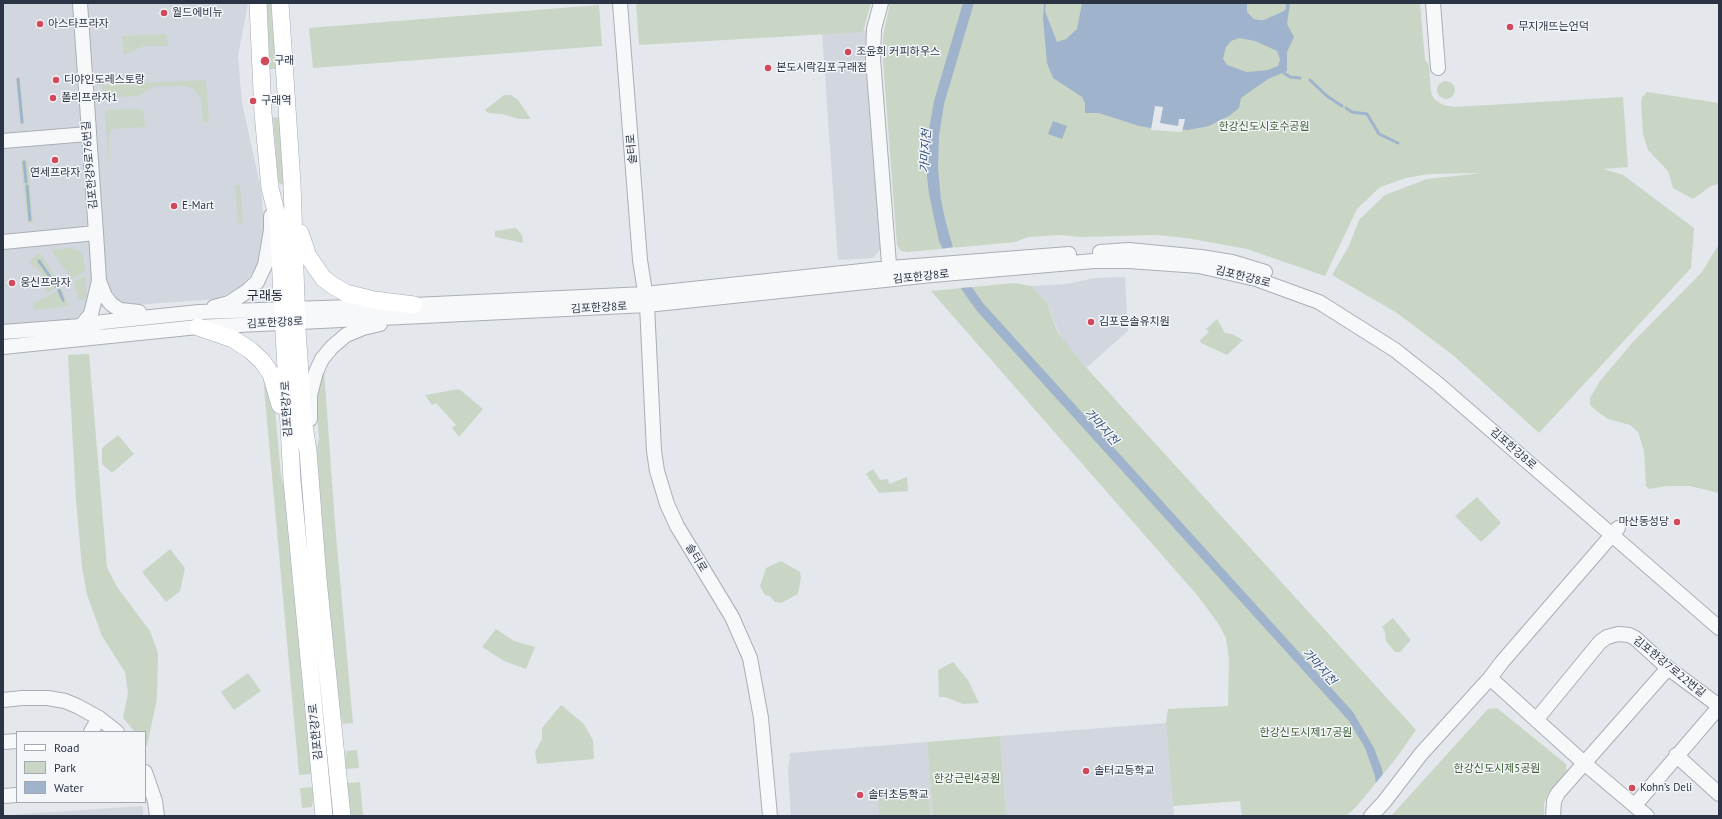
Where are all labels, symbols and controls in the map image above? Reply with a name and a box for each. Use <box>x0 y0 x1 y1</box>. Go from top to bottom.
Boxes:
place label: 월드에비뉴 <box>172 6 223 20</box>
marker: 월드에비뉴 <box>159 8 169 18</box>
place label: 아스타프라자 <box>48 17 109 31</box>
marker: 아스타프라자 <box>35 19 45 29</box>
place label: 무지개뜨는언덕 <box>1518 20 1589 34</box>
marker: 무지개뜨는언덕 <box>1505 22 1515 32</box>
place label: 조윤희 커피하우스 <box>856 45 940 59</box>
marker: 조윤희 커피하우스 <box>843 47 853 57</box>
place label: 구래 <box>274 54 294 68</box>
marker: 구래 <box>259 55 271 67</box>
place label: 본도시락김포구래점 <box>776 61 867 75</box>
marker: 본도시락김포구래점 <box>763 63 773 73</box>
place label: 디야인도레스토랑 <box>64 73 145 87</box>
marker: 디야인도레스토랑 <box>51 75 61 85</box>
place label: 폴리프라자1 <box>61 91 118 105</box>
marker: 폴리프라자1 <box>48 93 58 103</box>
place label: 구래역 <box>261 94 291 108</box>
marker: 구래역 <box>248 96 258 106</box>
street label: 김포한강9로76번길 <box>80 120 100 210</box>
park label: 한강신도시호수공원 <box>1218 120 1310 134</box>
water label: 가마지천 <box>918 129 934 173</box>
street label: 솔터로 <box>624 133 640 165</box>
marker: 연세프라자 <box>50 155 60 165</box>
place label: 연세프라자 <box>30 166 80 180</box>
place label: E-Mart <box>182 199 214 213</box>
marker: E-Mart <box>169 201 179 211</box>
street label: 김포한강8로 <box>1214 264 1272 290</box>
street label: 김포한강8로 <box>892 267 950 287</box>
place label: 웅신프라자 <box>20 276 71 290</box>
marker: 웅신프라자 <box>7 278 17 288</box>
district label: 구래동 <box>247 288 283 304</box>
street label: 김포한강8로 <box>570 300 628 316</box>
street label: 김포한강8로 <box>246 315 304 331</box>
place label: 김포은솔유치원 <box>1099 315 1170 329</box>
marker: 김포은솔유치원 <box>1086 317 1096 327</box>
street label: 김포한강7로 <box>279 380 295 438</box>
water label: 가마지천 <box>1081 406 1121 448</box>
street label: 김포한강8로 <box>1487 425 1539 473</box>
place label: 마산동성당 <box>1618 515 1669 529</box>
marker: 마산동성당 <box>1672 517 1682 527</box>
street label: 솔터로 <box>683 542 709 574</box>
street label: 김포한강7로22번길 <box>1630 634 1708 700</box>
water label: 가마지천 <box>1299 646 1339 688</box>
street label: 김포한강7로 <box>306 703 326 761</box>
park label: 한강신도시제17공원 <box>1260 726 1352 740</box>
legend <box>16 731 146 803</box>
text: Road <box>54 740 79 755</box>
text: Park <box>54 760 76 775</box>
park label: 한강신도시제5공원 <box>1454 762 1540 776</box>
place label: 솔터고등학교 <box>1094 764 1155 778</box>
marker: 솔터고등학교 <box>1081 766 1091 776</box>
park label: 한강근린4공원 <box>934 772 1000 786</box>
text: Water <box>54 780 84 795</box>
place label: Kohn’s Deli <box>1640 781 1692 795</box>
marker: Kohn’s Deli <box>1627 783 1637 793</box>
place label: 솔터초등학교 <box>868 788 929 802</box>
marker: 솔터초등학교 <box>855 790 865 800</box>

